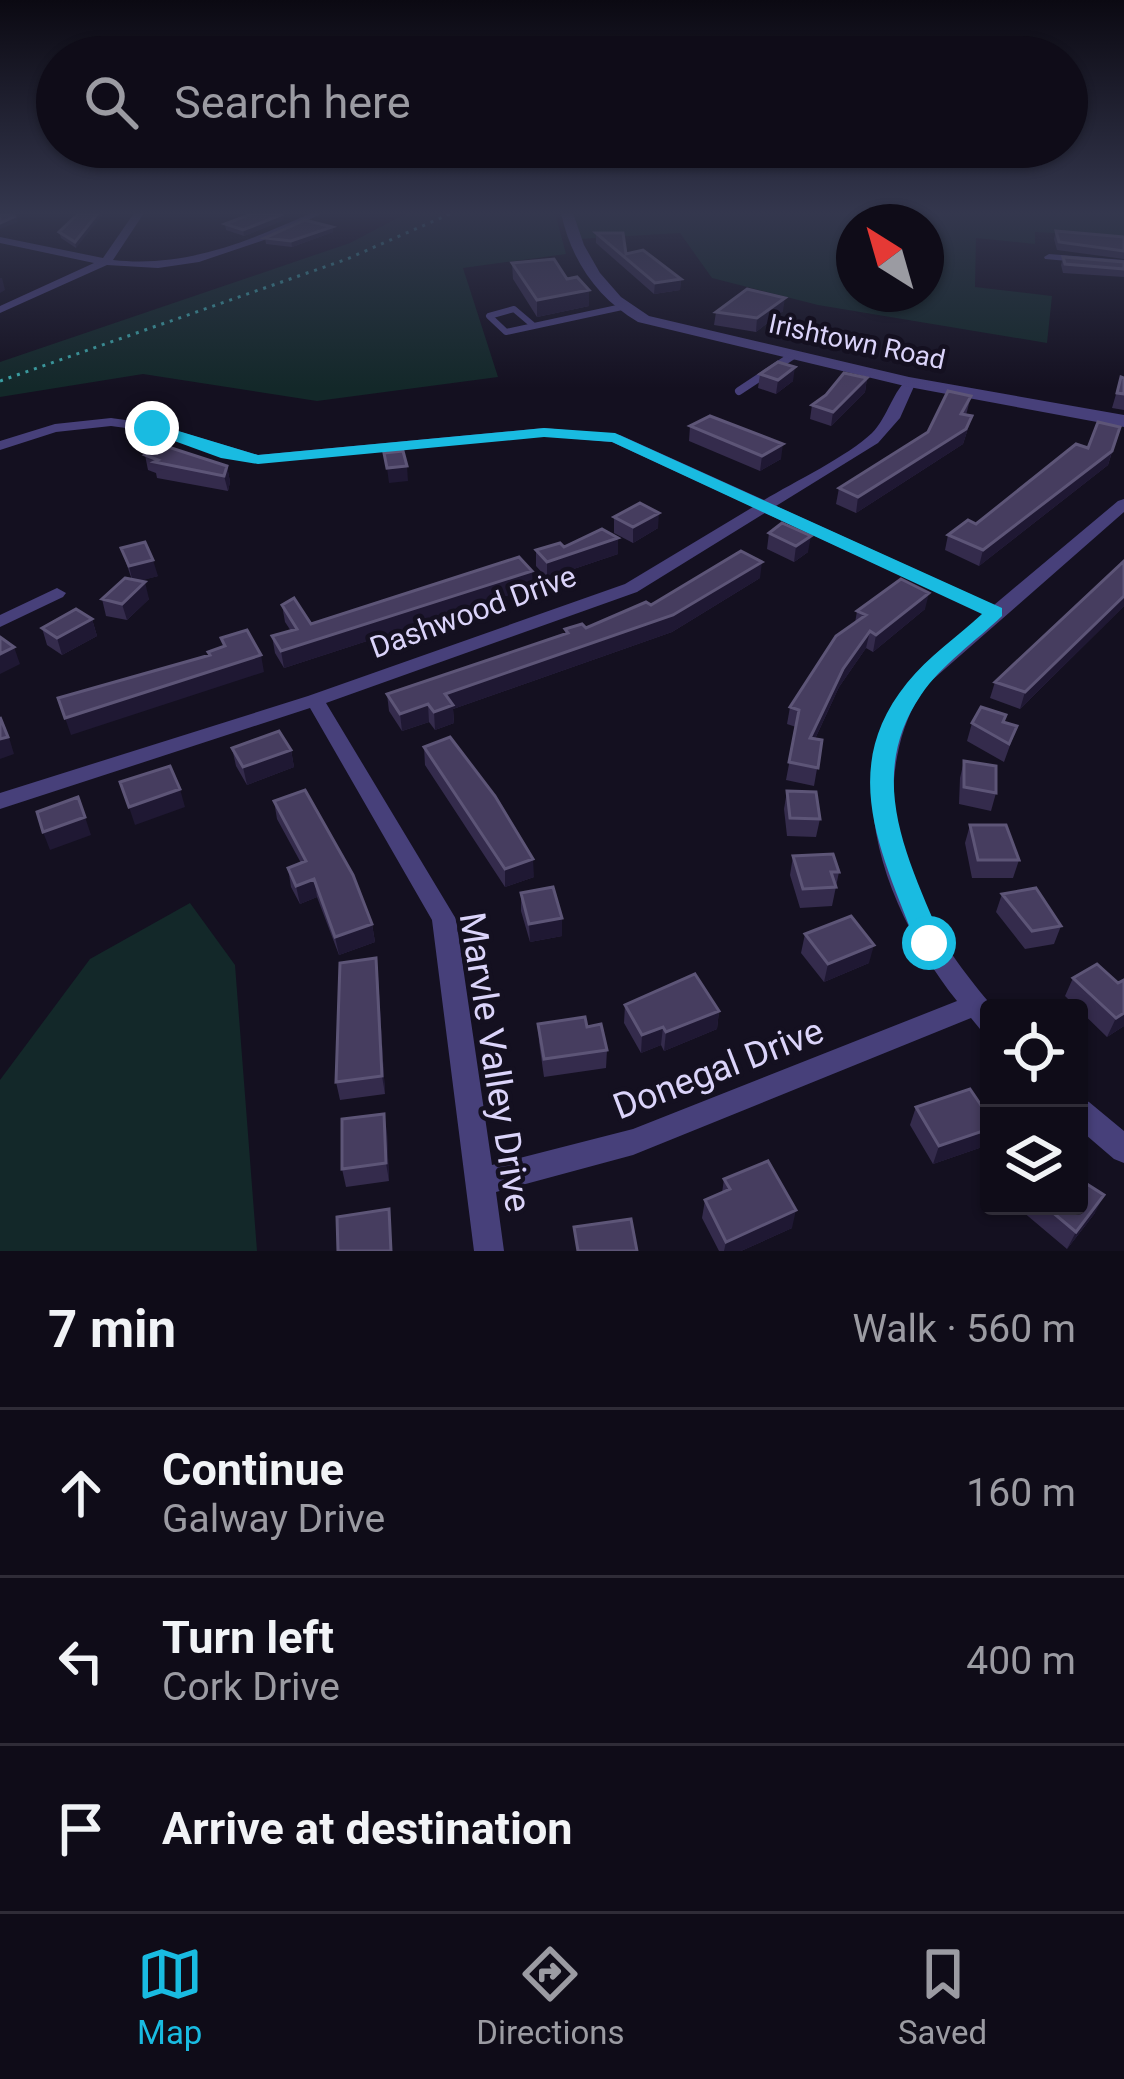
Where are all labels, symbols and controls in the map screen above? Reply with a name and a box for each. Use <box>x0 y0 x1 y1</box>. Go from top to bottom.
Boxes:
search box <box>36 36 1088 168</box>
icon: search <box>78 69 144 135</box>
text: Search here <box>174 76 411 129</box>
north arrow <box>836 204 944 312</box>
street label: Irishtown Road <box>766 308 948 376</box>
route end <box>125 401 179 455</box>
street label: Dashwood Drive <box>365 558 581 665</box>
street label: Marvle Valley Drive <box>451 909 539 1215</box>
route start <box>902 916 956 970</box>
map controls <box>980 999 1088 1215</box>
button: locate <box>980 999 1088 1107</box>
street label: Donegal Drive <box>607 1010 829 1128</box>
button: layers <box>980 1107 1088 1215</box>
text: 7 min <box>48 1300 176 1359</box>
text: Walk · 560 m <box>852 1306 1076 1352</box>
text: Continue <box>162 1443 344 1496</box>
icon: ahead <box>48 1460 114 1526</box>
text: 160 m <box>966 1470 1076 1516</box>
text: Galway Drive <box>162 1496 385 1542</box>
text: Turn left <box>162 1611 334 1664</box>
icon: left <box>48 1628 114 1694</box>
text: 400 m <box>966 1638 1076 1684</box>
text: Cork Drive <box>162 1664 340 1710</box>
icon: arrive <box>48 1796 114 1862</box>
text: Arrive at destination <box>162 1802 573 1855</box>
tab: Map <box>137 1941 203 2052</box>
tab: Directions <box>476 1941 625 2052</box>
tab: Saved <box>898 1941 987 2052</box>

